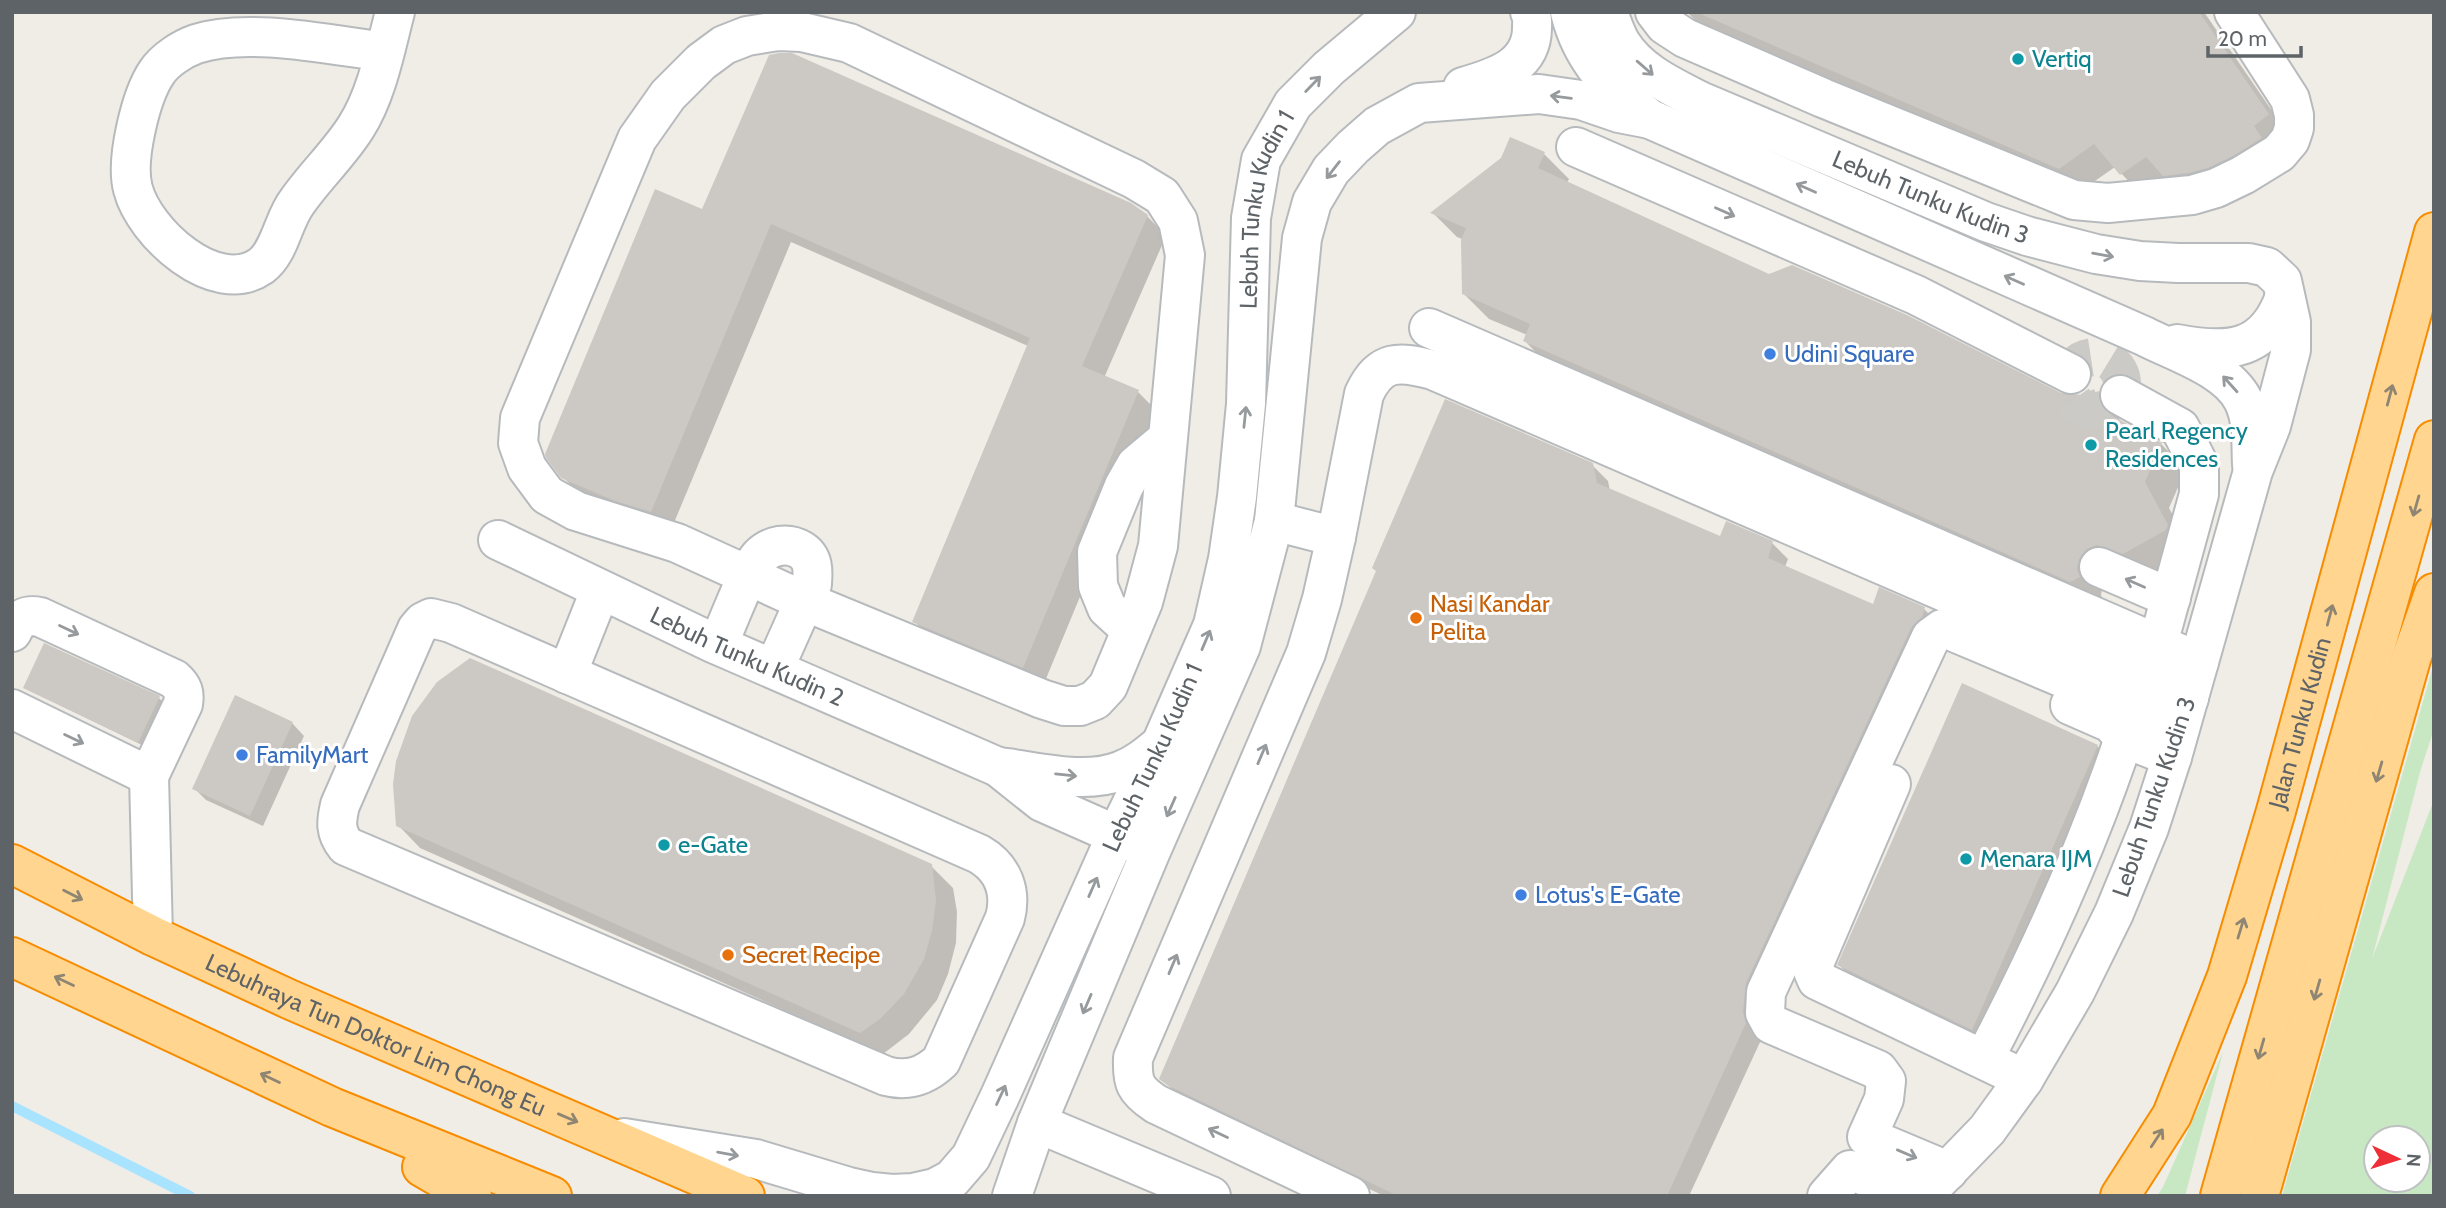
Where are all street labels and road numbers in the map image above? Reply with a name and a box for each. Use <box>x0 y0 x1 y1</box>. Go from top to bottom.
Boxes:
street label: Lebuh Tunku Kudin 1 <box>1234 105 1300 309</box>
street label: Lebuh Tunku Kudin 3 <box>1828 144 2033 250</box>
street label: Lebuh Tunku Kudin 2 <box>646 600 849 712</box>
street label: Jalan Tunku Kudin <box>2262 634 2337 813</box>
street label: Lebuh Tunku Kudin 1 <box>1096 659 1208 856</box>
street label: Lebuh Tunku Kudin 3 <box>2106 693 2201 901</box>
street label: Lebuhraya Tun Doktor Lim Chong Eu <box>201 947 550 1122</box>

